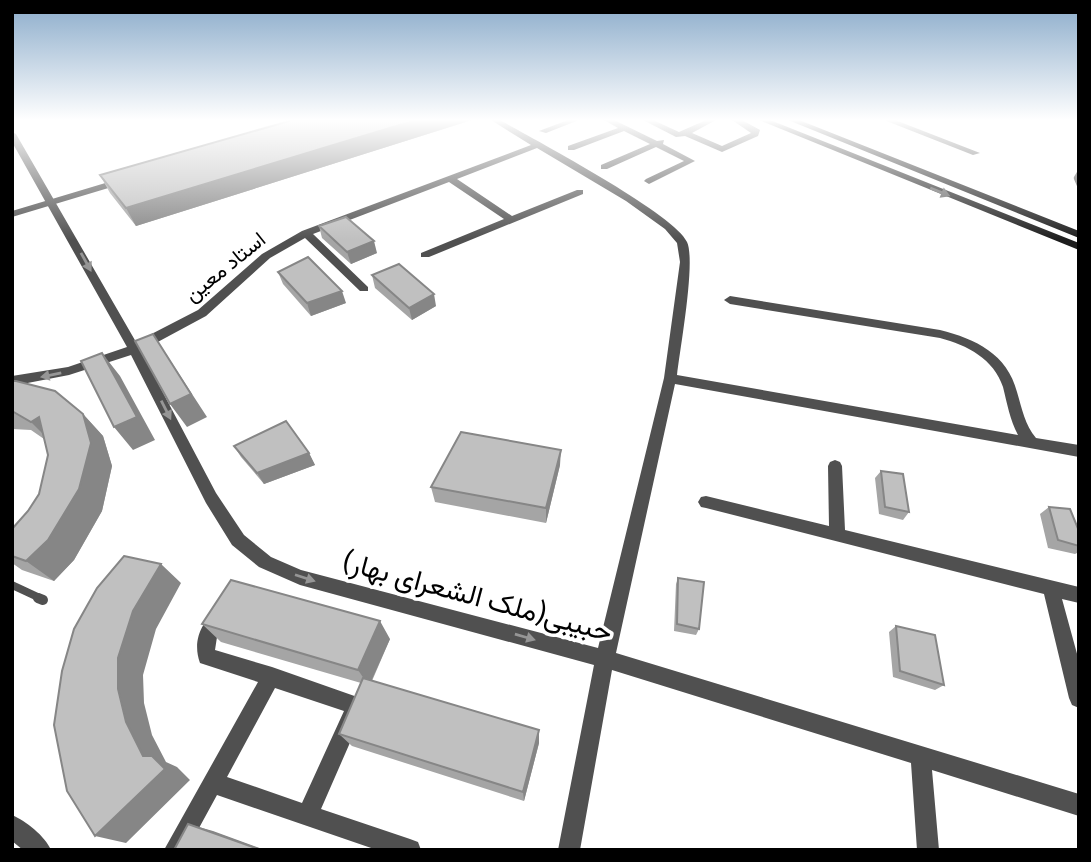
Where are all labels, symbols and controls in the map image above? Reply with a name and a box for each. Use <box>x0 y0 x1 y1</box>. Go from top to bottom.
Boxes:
one-way arrow <box>930 186 951 197</box>
street label: استاد معین <box>179 226 271 308</box>
one-way arrow <box>80 252 92 271</box>
one-way arrow <box>40 370 62 381</box>
one-way arrow <box>160 400 171 420</box>
street label: حبیبی(ملک الشعرای بهار) <box>339 545 616 649</box>
one-way arrow <box>295 573 316 584</box>
one-way arrow <box>515 632 536 642</box>

